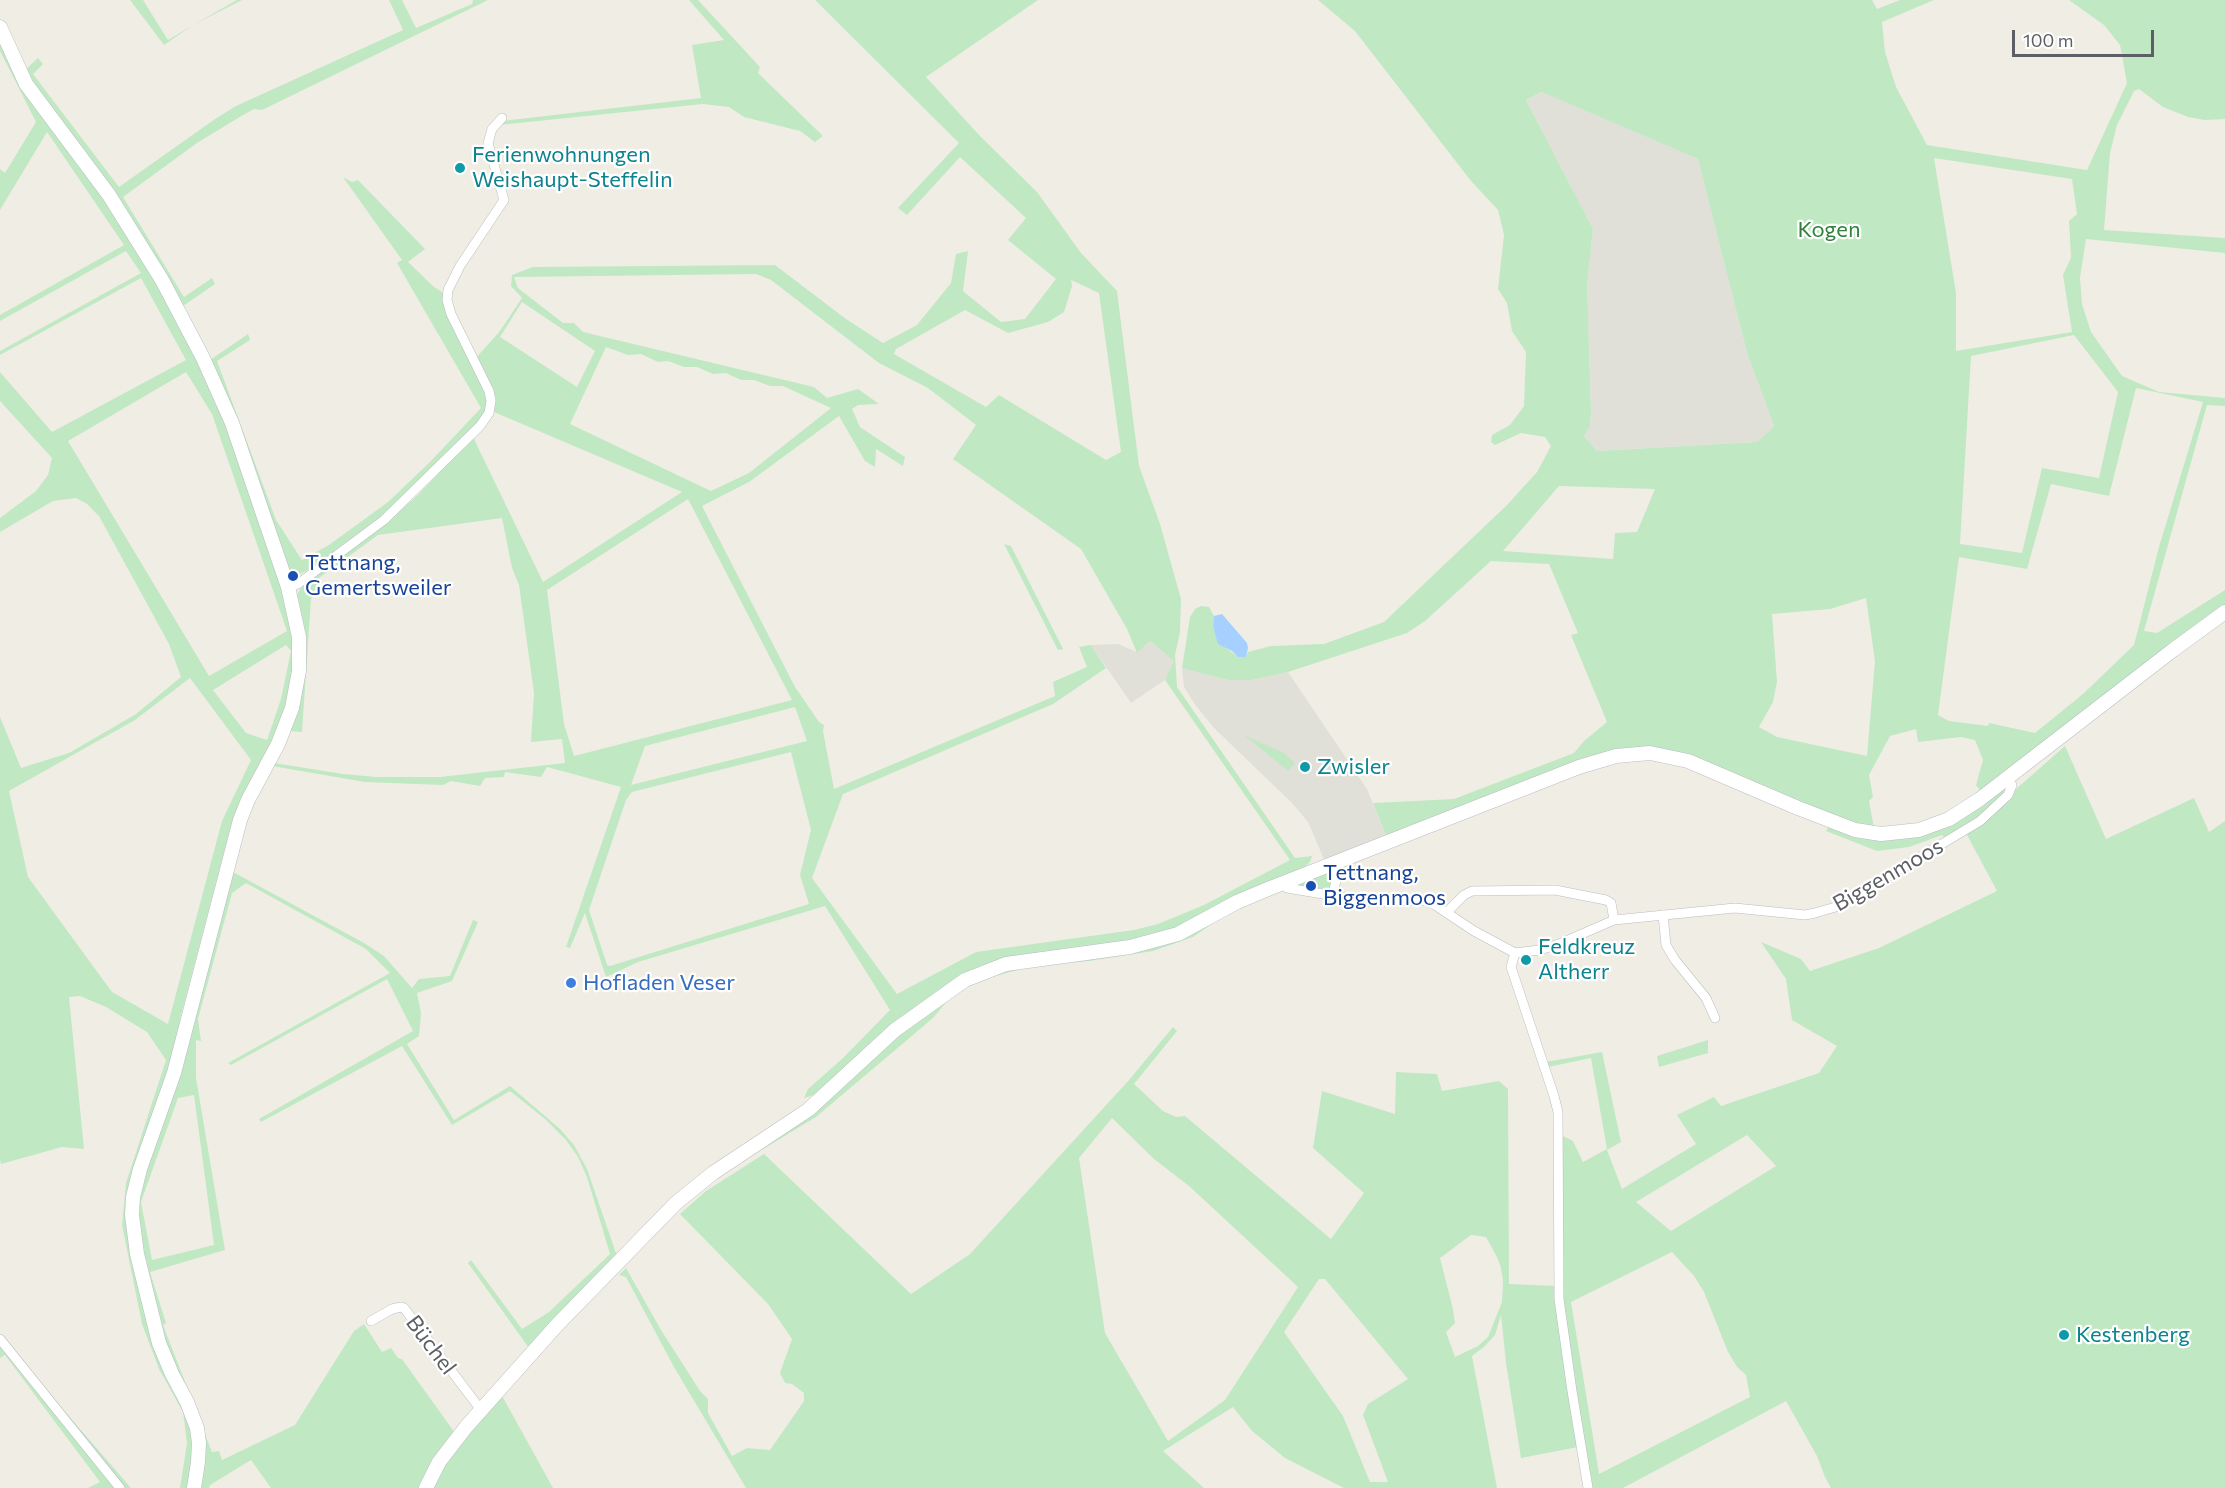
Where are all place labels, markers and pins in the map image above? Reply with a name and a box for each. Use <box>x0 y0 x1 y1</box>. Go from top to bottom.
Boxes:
place label: Ferienwohnungen Weishaupt-Steffelin <box>472 142 673 194</box>
marker: Ferienwohnungen Weishaupt-Steffelin <box>453 161 467 175</box>
place label: Tettnang, Gemertsweiler <box>305 550 452 602</box>
marker: Tettnang, Gemertsweiler <box>286 569 300 583</box>
place label: Zwisler <box>1317 754 1390 780</box>
marker: Zwisler <box>1298 760 1312 774</box>
place label: Tettnang, Biggenmoos <box>1323 860 1446 912</box>
marker: Tettnang, Biggenmoos <box>1304 879 1318 893</box>
place label: Feldkreuz Altherr <box>1538 934 1635 986</box>
marker: Feldkreuz Altherr <box>1519 953 1533 967</box>
place label: Hofladen Veser <box>583 970 735 996</box>
marker: Hofladen Veser <box>564 976 578 990</box>
place label: Kestenberg <box>2076 1322 2190 1348</box>
marker: Kestenberg <box>2057 1328 2071 1342</box>

